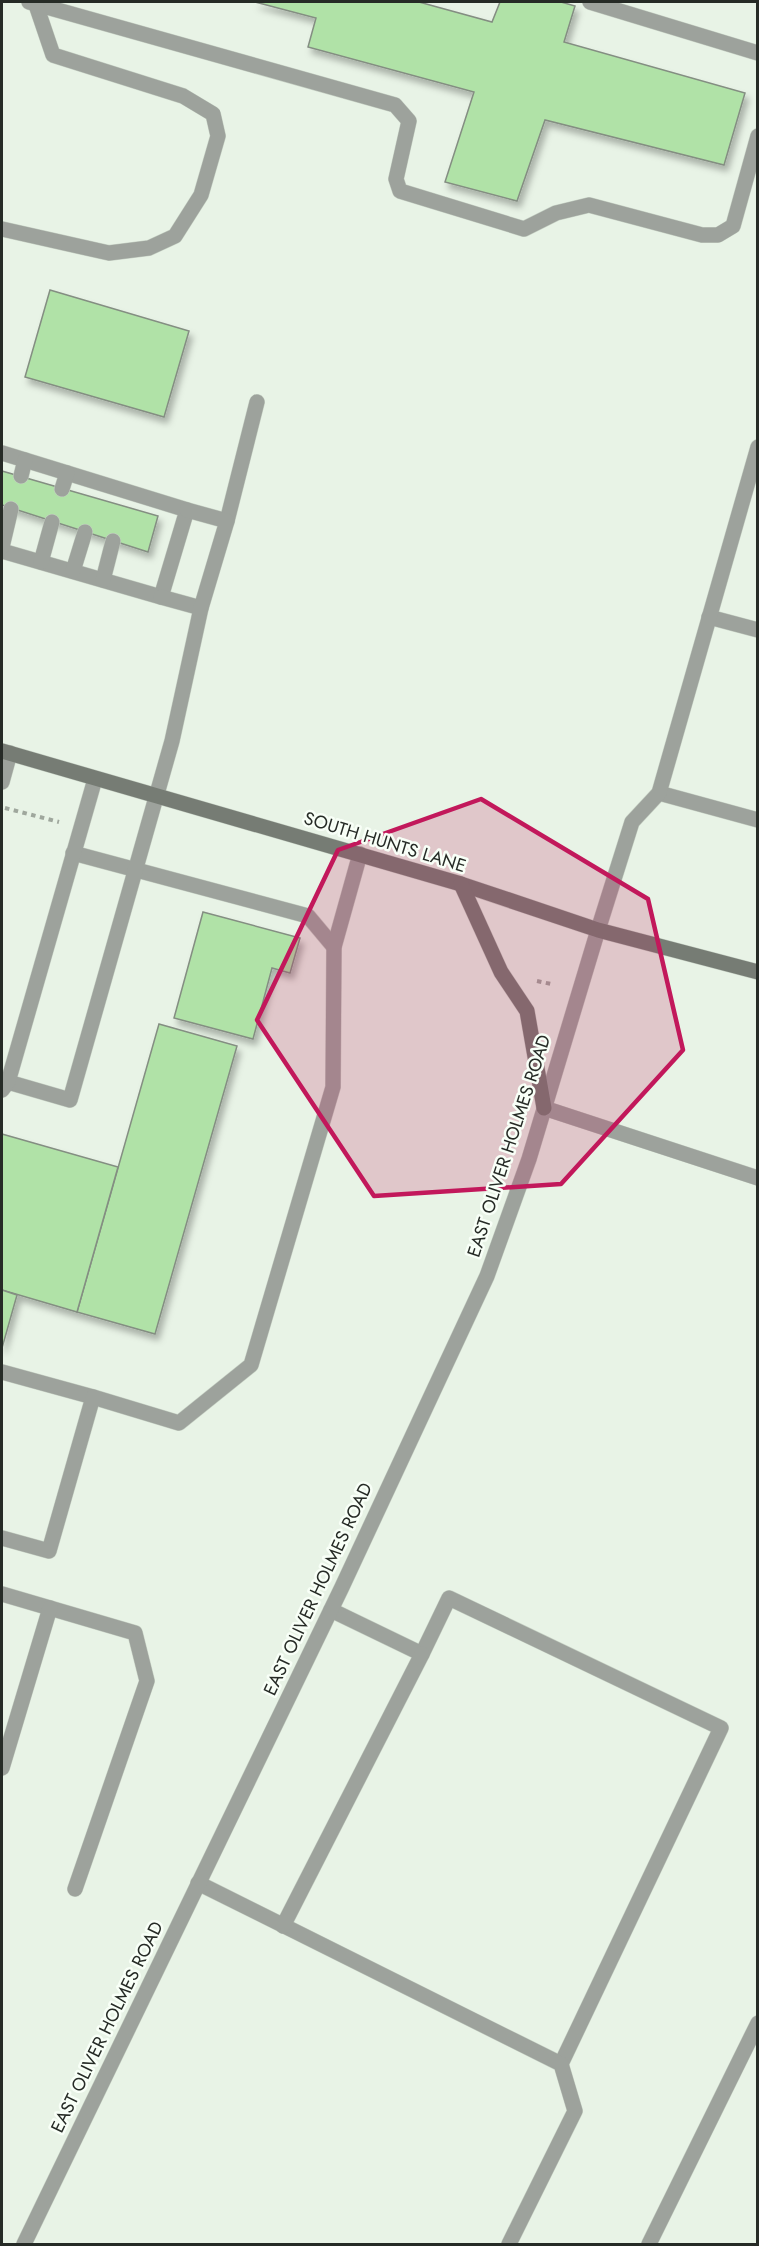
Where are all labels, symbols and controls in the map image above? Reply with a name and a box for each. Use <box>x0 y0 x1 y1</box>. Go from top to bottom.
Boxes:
street label: SOUTH HUNTS LANE <box>301 805 469 879</box>
street label: EAST OLIVER HOLMES ROAD <box>461 1032 557 1260</box>
street label: EAST OLIVER HOLMES ROAD <box>257 1478 379 1700</box>
street label: EAST OLIVER HOLMES ROAD <box>44 1917 170 2137</box>

